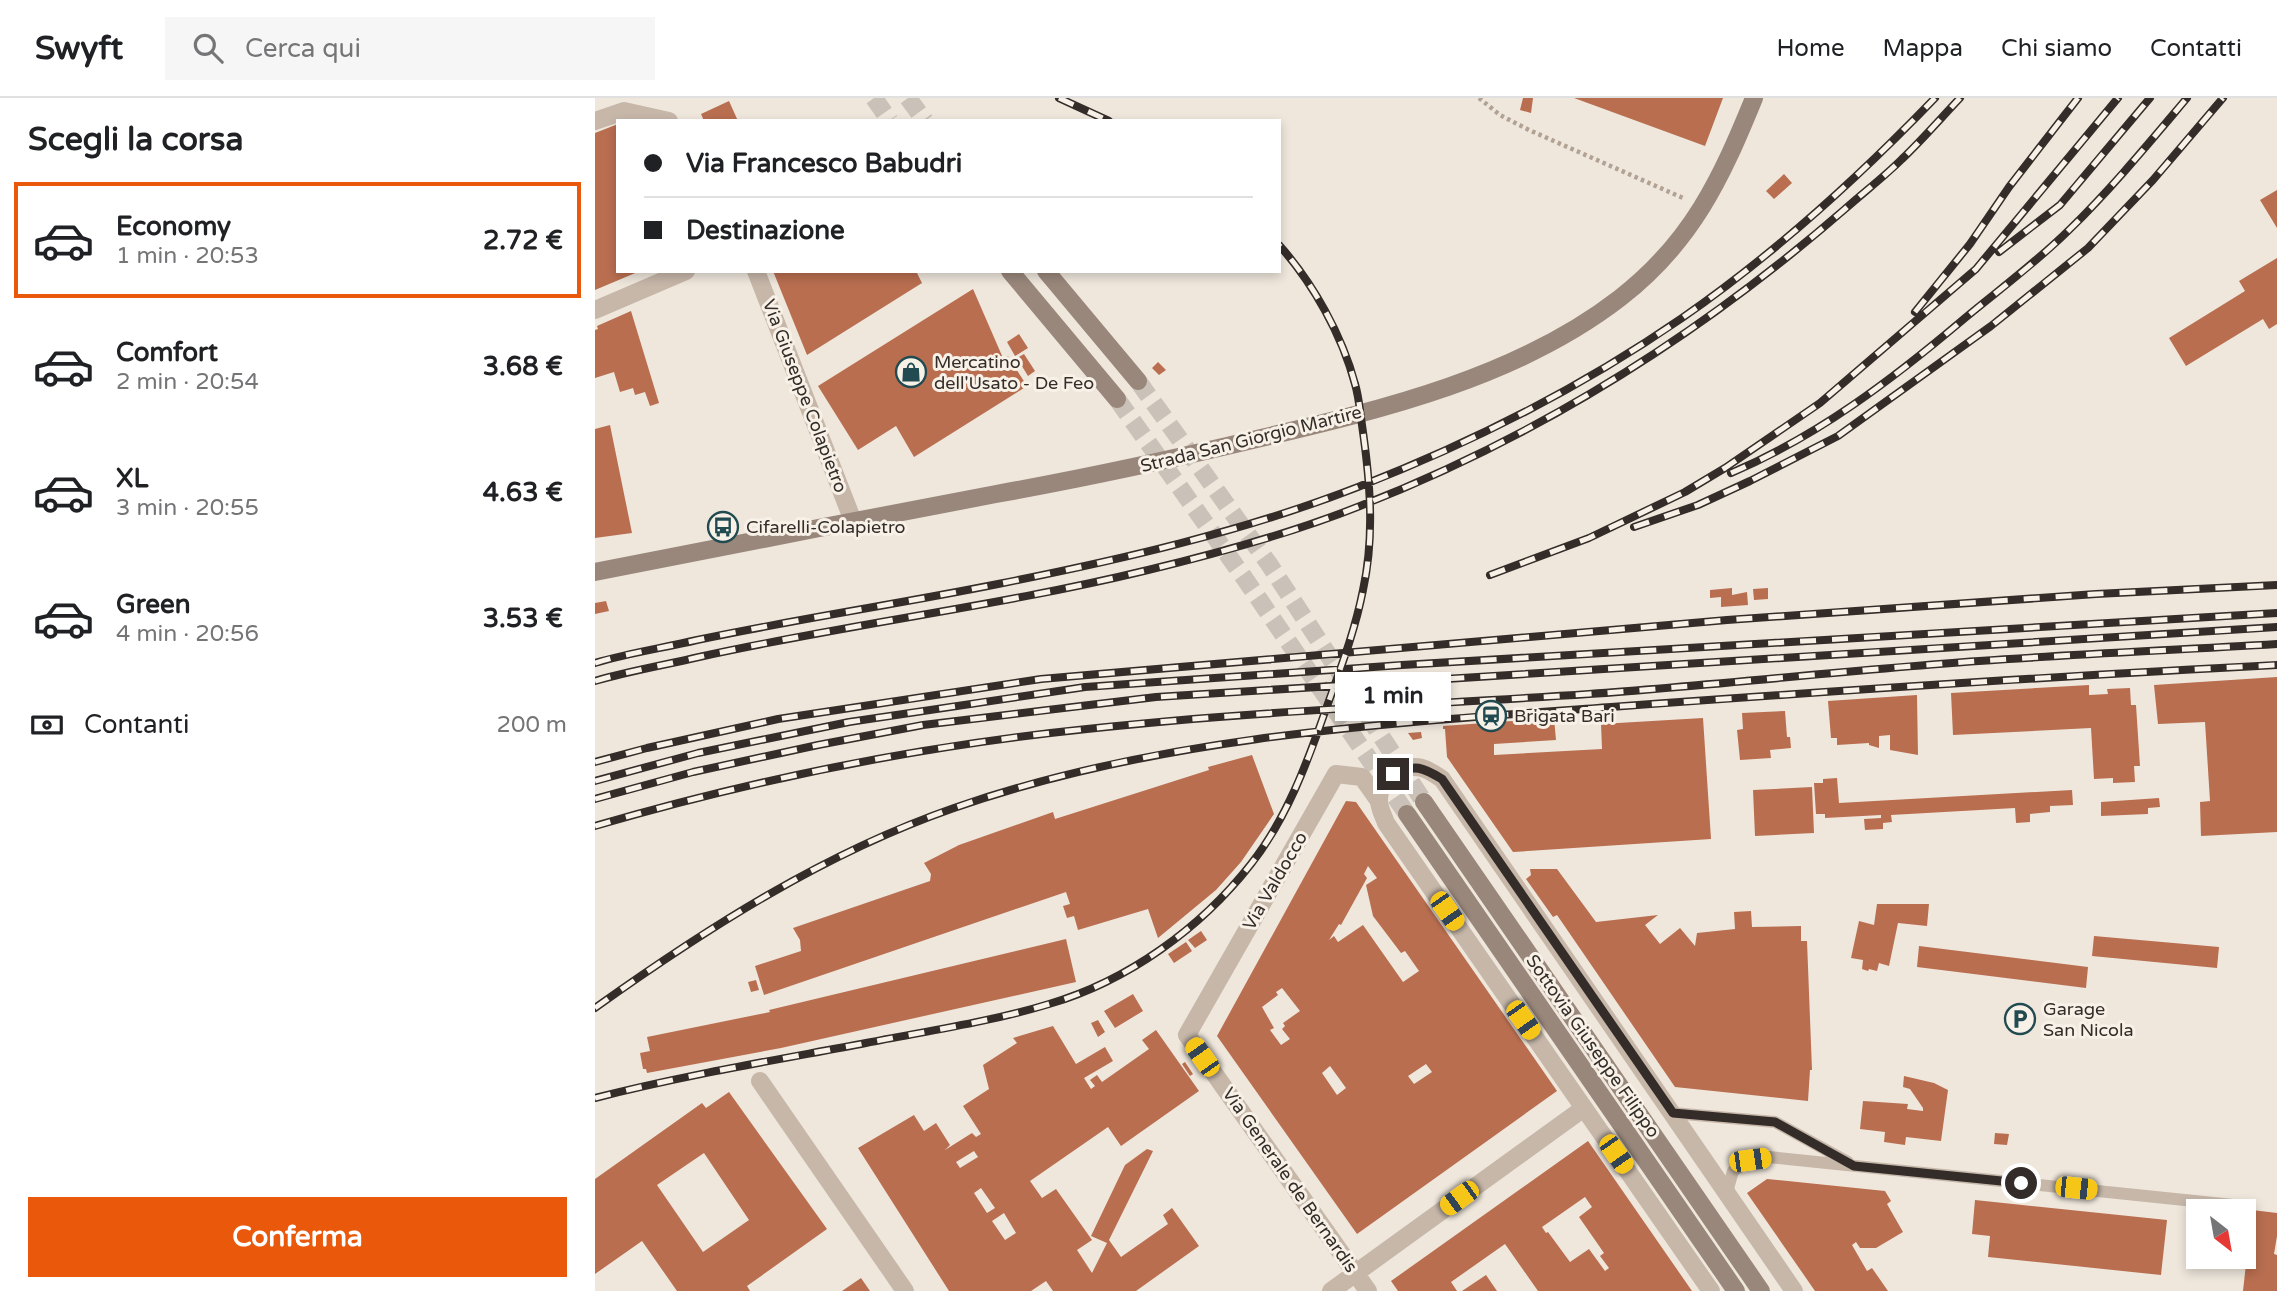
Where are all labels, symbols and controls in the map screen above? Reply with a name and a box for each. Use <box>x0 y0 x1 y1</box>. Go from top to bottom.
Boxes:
search box <box>165 17 655 80</box>
text: Swyft <box>35 29 123 68</box>
icon: search <box>189 29 227 67</box>
text: Cerca qui <box>245 33 361 64</box>
text: Home <box>1777 34 1845 63</box>
text: Mappa <box>1883 34 1963 63</box>
text: Chi siamo <box>2001 34 2112 63</box>
text: Contatti <box>2150 34 2242 63</box>
text: Scegli la corsa <box>28 121 243 159</box>
text: Via Francesco Babudri <box>686 148 962 179</box>
icon: car <box>32 209 95 272</box>
text: Economy <box>116 211 231 242</box>
text: Destinazione <box>686 215 845 246</box>
text: 2.72 € <box>483 225 563 256</box>
text: 1 min · 20:53 <box>116 242 259 270</box>
street label: Via Giuseppe Colapietro <box>758 296 852 496</box>
icon: car <box>32 335 95 398</box>
text: Comfort <box>116 337 218 368</box>
text: 3.68 € <box>483 351 563 382</box>
place label: Mercatino dell'Usato - De Feo <box>934 351 1094 394</box>
shop icon: Mercatino dell'Usato - De Feo <box>894 355 928 389</box>
text: 2 min · 20:54 <box>116 368 259 396</box>
street label: Strada San Giorgio Martire <box>1138 401 1364 477</box>
icon: car <box>32 461 95 524</box>
text: XL <box>116 463 148 494</box>
text: 4.63 € <box>483 477 563 508</box>
text: 3 min · 20:55 <box>116 494 259 522</box>
bus stop icon: Cifarelli-Colapietro <box>706 510 740 544</box>
place label: Cifarelli-Colapietro <box>746 516 906 538</box>
icon: car <box>32 587 95 650</box>
text: Green <box>116 589 191 620</box>
text: 3.53 € <box>483 603 563 634</box>
text: 4 min · 20:56 <box>116 620 259 648</box>
callout: 1 min <box>1335 672 1451 722</box>
text: 1 min <box>1362 682 1424 710</box>
station icon: Brigata Bari <box>1474 699 1508 733</box>
place label: Brigata Bari <box>1514 705 1615 727</box>
icon: cash <box>28 706 66 744</box>
text: Contanti <box>84 709 189 740</box>
text: 200 m <box>497 711 567 739</box>
route end <box>1377 758 1409 790</box>
street label: Via Valdocco <box>1238 828 1312 934</box>
car <box>1427 888 1468 934</box>
street label: Sottovia Giuseppe Filippo <box>1521 950 1665 1142</box>
car <box>1503 997 1544 1043</box>
place label: Garage San Nicola <box>2043 998 2134 1041</box>
parking icon: Garage San Nicola <box>2003 1002 2037 1036</box>
car <box>1182 1034 1223 1080</box>
street label: Via Generale de Bernardis <box>1218 1083 1362 1277</box>
car <box>1596 1131 1637 1177</box>
car <box>1728 1147 1773 1173</box>
route start <box>2005 1167 2037 1199</box>
car <box>2055 1175 2098 1201</box>
car <box>1436 1177 1483 1219</box>
button: Conferma <box>28 1197 567 1277</box>
north arrow <box>2186 1199 2256 1269</box>
map controls <box>2186 1199 2256 1269</box>

